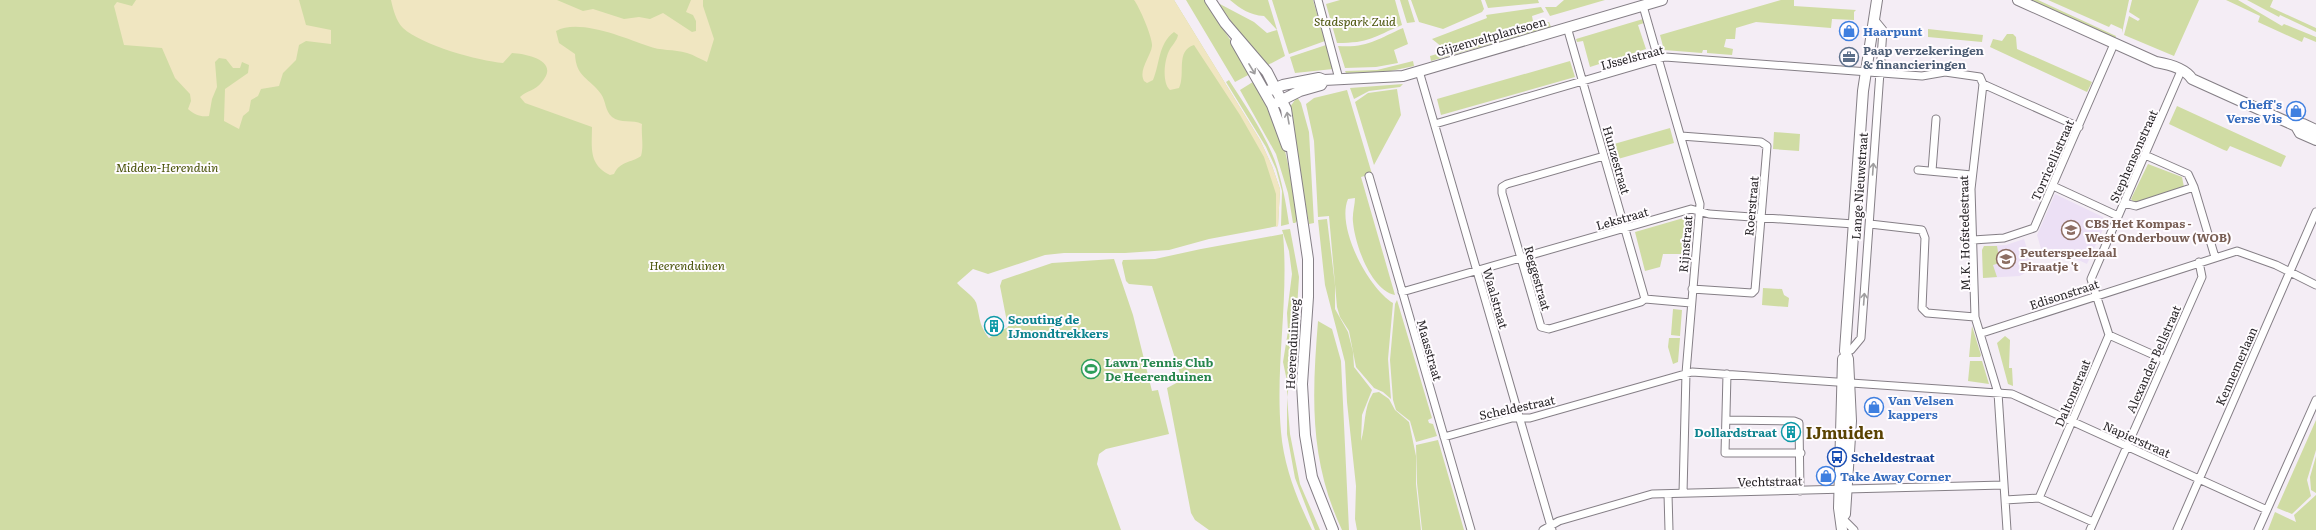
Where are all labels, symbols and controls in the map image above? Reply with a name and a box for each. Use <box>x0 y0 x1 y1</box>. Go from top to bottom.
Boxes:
park label: Stadspark Zuid <box>1314 12 1396 30</box>
street label: Gijzenveltplantsoen <box>1434 12 1548 60</box>
shop icon: Haarpunt <box>1838 20 1860 42</box>
place label: Haarpunt <box>1863 22 1923 40</box>
street label: IJsselstraat <box>1598 40 1666 74</box>
place label: Paap verzekeringen & financieringen <box>1863 41 1985 73</box>
office icon: Paap verzekeringen & financieringen <box>1838 46 1860 68</box>
one-way arrow <box>1248 63 1256 74</box>
place label: Cheff's Verse Vis <box>2226 95 2282 127</box>
shop icon: Cheff's Verse Vis <box>2285 100 2307 122</box>
street label: Stephensonstraat <box>2104 106 2162 205</box>
one-way arrow <box>1284 112 1292 125</box>
street label: Torricellistraat <box>2026 116 2078 204</box>
street label: Hunzestraat <box>1599 124 1635 196</box>
street label: Lange Nieuwstraat <box>1846 132 1872 240</box>
park label: Midden-Herenduin <box>116 158 218 176</box>
one-way arrow <box>1870 163 1877 176</box>
street label: Roerstraat <box>1739 175 1763 237</box>
street label: M.K. Hofstedestraat <box>1954 175 1974 291</box>
street label: Lekstraat <box>1594 202 1651 234</box>
place label: CBS Het Kompas - West Onderbouw (WOB) <box>2085 214 2231 246</box>
street label: Rijnstraat <box>1674 215 1696 273</box>
school or university icon: CBS Het Kompas - West Onderbouw (WOB) <box>2060 219 2082 241</box>
street label: Reggestraat <box>1520 243 1556 313</box>
place label: Peuterspeelzaal Piraatje 't <box>2020 243 2118 275</box>
school or university icon: Peuterspeelzaal Piraatje 't <box>1995 248 2017 270</box>
park label: Heerenduinen <box>649 256 725 274</box>
street label: Waalstraat <box>1479 265 1513 331</box>
street label: Edisonstraat <box>2027 274 2101 314</box>
one-way arrow <box>1860 293 1867 306</box>
street label: Heerenduinweg <box>1281 298 1303 390</box>
street label: Alexander Bellstraat <box>2121 302 2185 416</box>
place label: Scouting de IJmondtrekkers <box>1008 310 1108 342</box>
building icon: Scouting de IJmondtrekkers <box>983 315 1005 337</box>
street label: Maasstraat <box>1413 317 1447 383</box>
street label: Kennemerlaan <box>2211 324 2261 408</box>
place label: Lawn Tennis Club De Heerenduinen <box>1105 353 1214 385</box>
street label: Daltonstraat <box>2050 356 2094 430</box>
sports icon: Lawn Tennis Club De Heerenduinen <box>1080 358 1102 380</box>
street label: Scheldestraat <box>1477 390 1557 424</box>
place label: Van Velsen kappers <box>1888 391 1954 423</box>
shop icon: Van Velsen kappers <box>1863 396 1885 418</box>
street label: Napierstraat <box>2100 416 2174 462</box>
district label: IJmuiden <box>1806 420 1884 444</box>
building icon: Dollardstraat <box>1780 421 1802 443</box>
place label: Dollardstraat <box>1694 423 1778 441</box>
bus stop icon: Scheldestraat <box>1826 446 1848 468</box>
place label: Scheldestraat <box>1851 448 1936 466</box>
shop icon: Take Away Corner <box>1815 465 1837 487</box>
place label: Take Away Corner <box>1840 467 1952 485</box>
street label: Vechtstraat <box>1737 471 1803 491</box>

